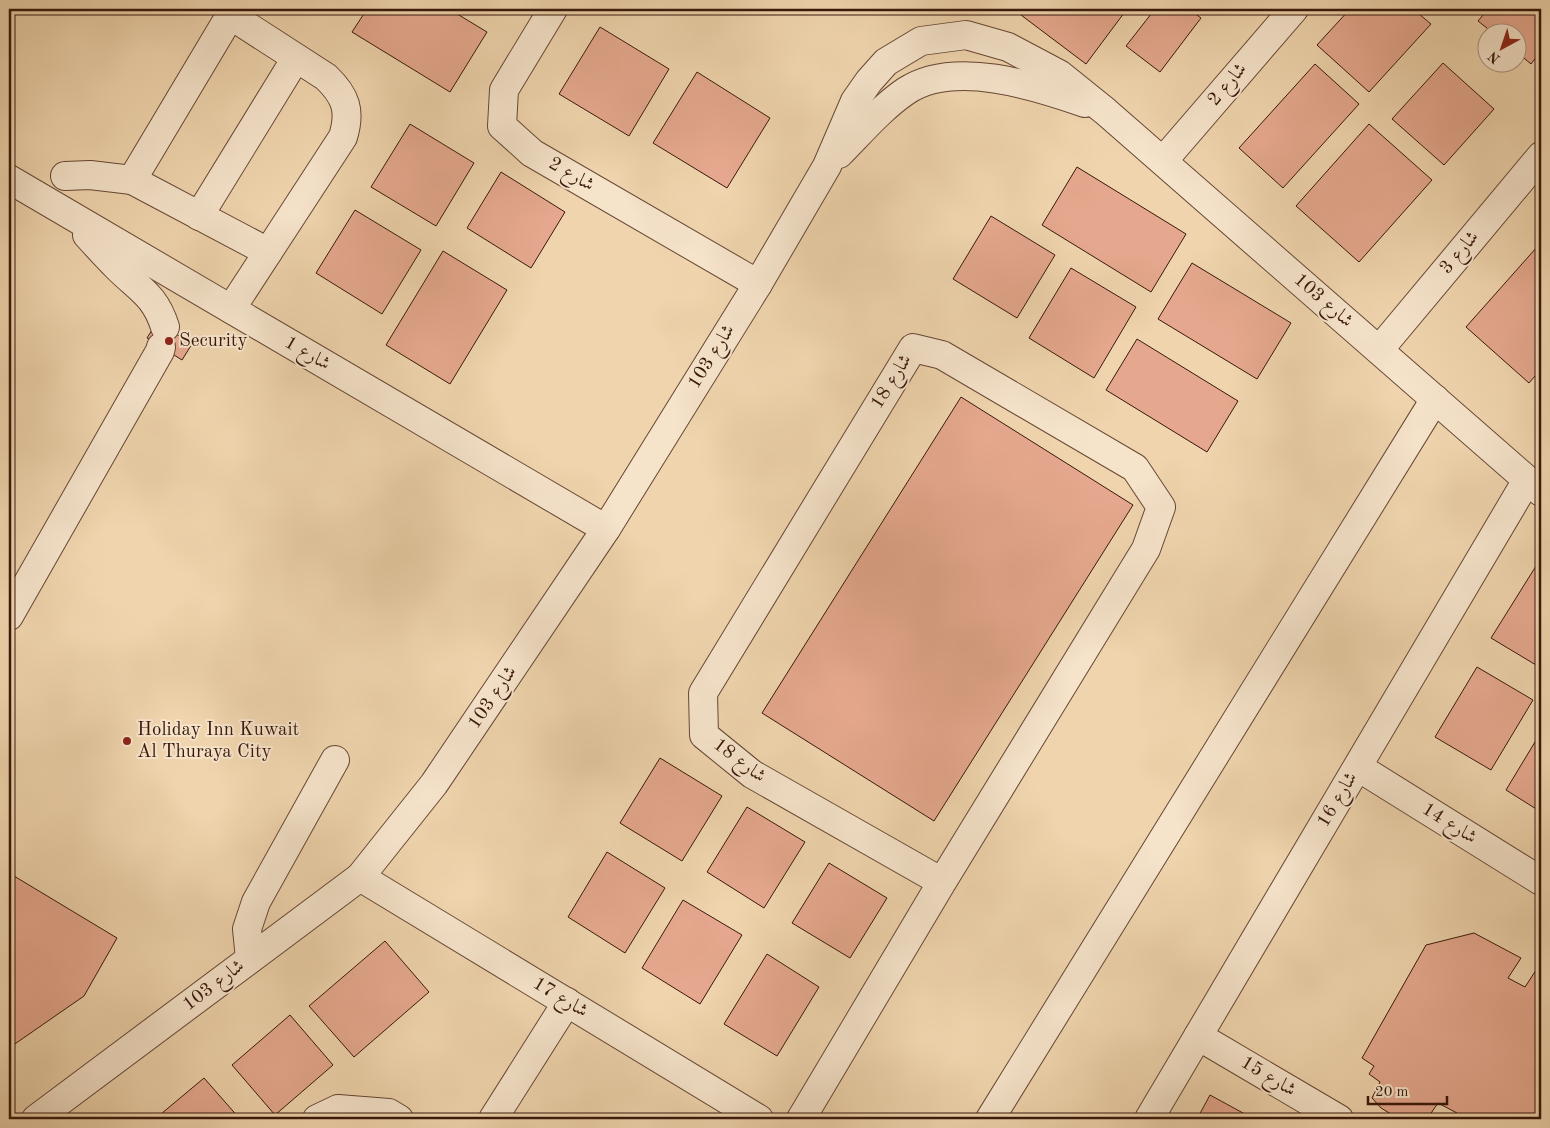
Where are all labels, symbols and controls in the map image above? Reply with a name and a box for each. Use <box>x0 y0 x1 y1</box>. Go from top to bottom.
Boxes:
north arrow <box>1478 22 1528 72</box>
text: N <box>1485 48 1503 66</box>
street label: شارع 2 <box>1205 60 1254 113</box>
street label: شارع 2 <box>543 154 597 199</box>
street label: شارع 3 <box>1437 228 1486 281</box>
street label: شارع 103 <box>1287 270 1356 335</box>
street label: شارع 103 <box>685 322 742 394</box>
place label: Security <box>179 332 248 351</box>
street label: شارع 1 <box>279 333 333 378</box>
marker: Security <box>163 335 175 347</box>
street label: شارع 18 <box>868 351 919 415</box>
street label: شارع 103 <box>465 663 524 735</box>
place label: Holiday Inn Kuwait Al Thuraya City <box>137 721 299 762</box>
marker: Holiday Inn Kuwait Al Thuraya City <box>121 735 133 747</box>
street label: شارع 18 <box>707 735 769 790</box>
street label: شارع 16 <box>1314 769 1365 833</box>
street label: شارع 14 <box>1416 800 1480 851</box>
street label: شارع 103 <box>180 957 251 1018</box>
street label: شارع 17 <box>527 974 591 1025</box>
street label: شارع 15 <box>1235 1053 1299 1104</box>
scale bar <box>1368 1073 1446 1105</box>
text: 20 m <box>1375 1085 1409 1100</box>

